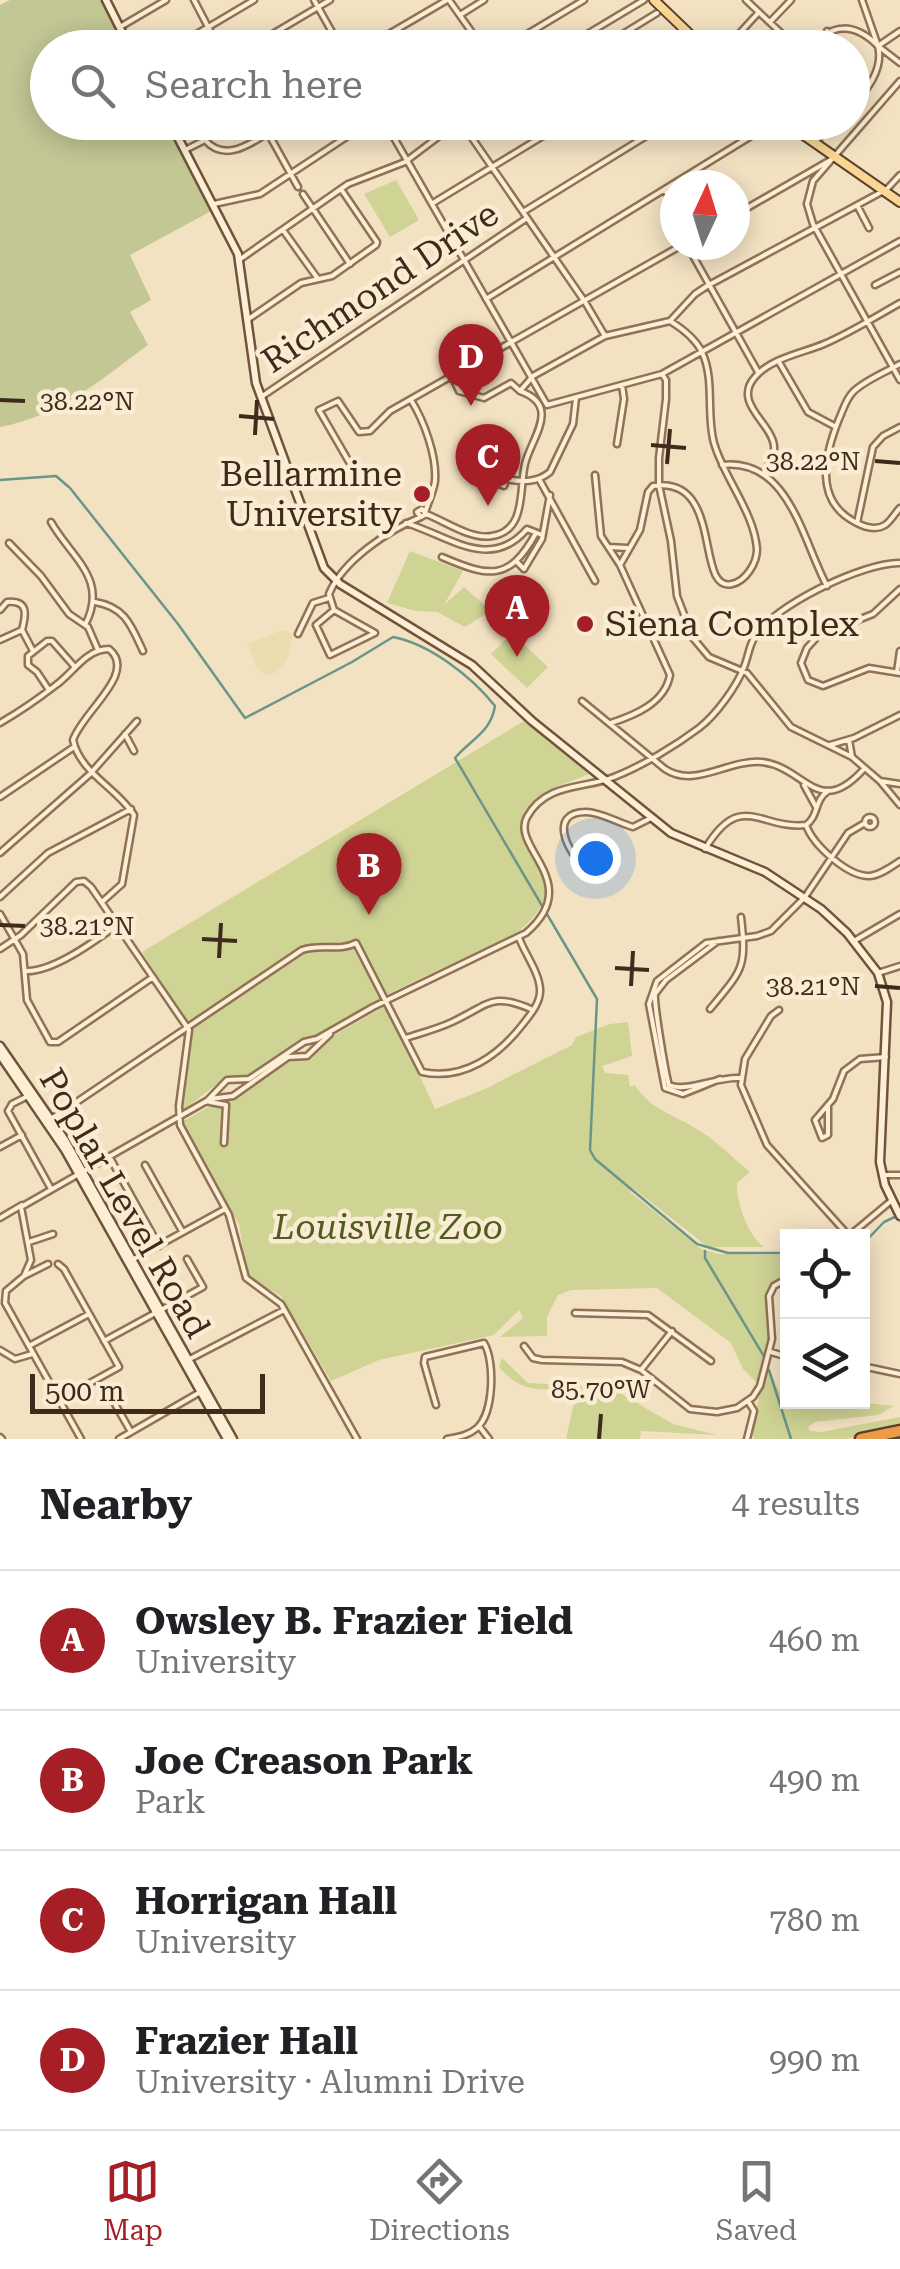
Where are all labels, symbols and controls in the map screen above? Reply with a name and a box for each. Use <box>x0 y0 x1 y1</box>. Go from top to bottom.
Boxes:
search box <box>30 30 870 140</box>
icon: search <box>65 58 120 113</box>
text: Search here <box>145 63 363 107</box>
north arrow <box>660 170 750 260</box>
street label: Richmond Drive <box>254 192 506 382</box>
pin: D <box>438 324 504 406</box>
text: 38.22°N <box>40 387 134 416</box>
pin: C <box>456 424 520 506</box>
text: 38.22°N <box>766 447 860 476</box>
place label: Bellarmine University <box>220 454 402 535</box>
marker: Bellarmine University <box>411 483 433 505</box>
pin: A <box>484 574 550 657</box>
place label: Siena Complex <box>605 604 859 645</box>
marker: Siena Complex <box>574 613 596 635</box>
pin: B <box>336 832 402 915</box>
your location <box>570 833 621 884</box>
text: 38.21°N <box>40 912 134 941</box>
text: 38.21°N <box>766 972 860 1001</box>
street label: Poplar Level Road <box>31 1061 218 1345</box>
park label: Louisville Zoo <box>272 1207 503 1248</box>
map controls <box>780 1229 870 1409</box>
button: locate <box>780 1229 870 1319</box>
button: layers <box>780 1319 870 1409</box>
scale bar <box>30 1369 265 1414</box>
text: 500 m <box>45 1375 125 1408</box>
text: 85.70°W <box>551 1375 652 1404</box>
text: Nearby <box>40 1480 192 1529</box>
text: 4 results <box>732 1485 860 1523</box>
text: Owsley B. Frazier Field <box>135 1599 573 1643</box>
text: A <box>61 1621 84 1659</box>
text: 460 m <box>769 1621 860 1659</box>
text: University <box>135 1643 296 1681</box>
text: Joe Creason Park <box>135 1739 473 1783</box>
text: B <box>61 1761 84 1799</box>
text: 490 m <box>769 1761 860 1799</box>
text: Park <box>135 1783 206 1821</box>
text: Horrigan Hall <box>135 1879 397 1923</box>
text: C <box>61 1901 84 1939</box>
text: 780 m <box>769 1901 860 1939</box>
text: University <box>135 1923 296 1961</box>
text: Frazier Hall <box>135 2019 358 2063</box>
text: D <box>60 2041 85 2079</box>
text: 990 m <box>769 2041 860 2079</box>
text: University · Alumni Drive <box>135 2063 525 2101</box>
tab: Map <box>103 2154 163 2247</box>
tab: Directions <box>369 2154 510 2247</box>
tab: Saved <box>716 2154 797 2247</box>

